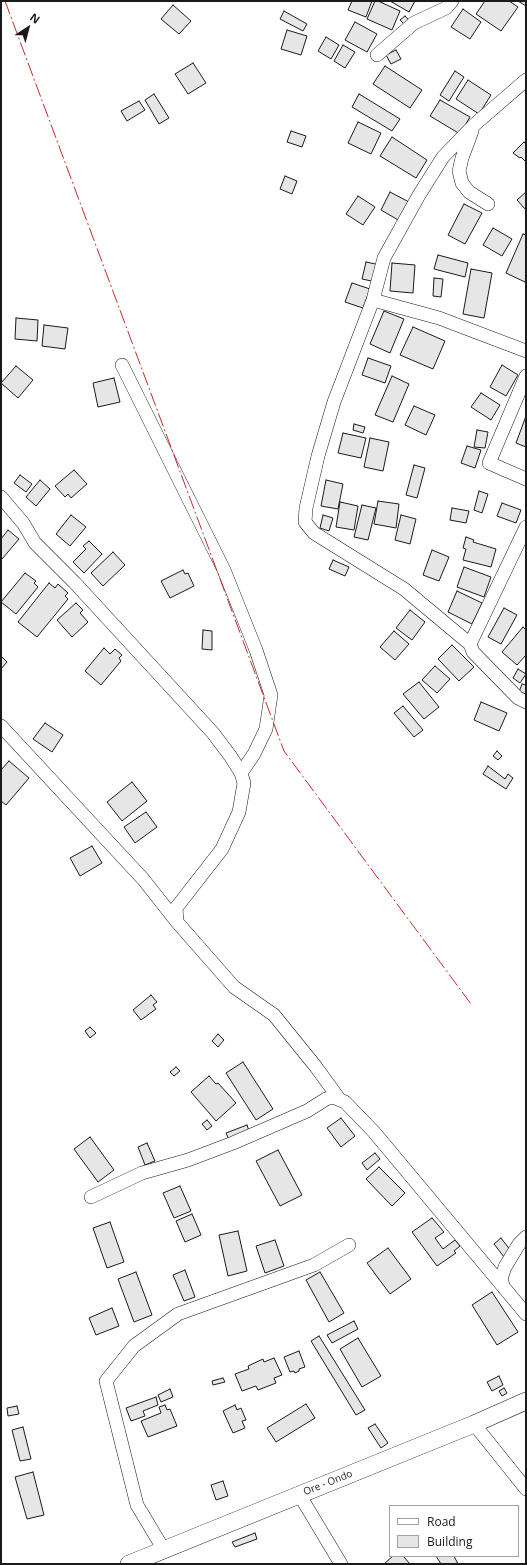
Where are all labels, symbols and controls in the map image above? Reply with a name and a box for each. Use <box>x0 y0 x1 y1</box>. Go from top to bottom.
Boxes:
north arrow <box>8 8 48 48</box>
text: N <box>27 9 43 27</box>
street label: Ore - Ondo <box>302 1468 354 1498</box>
legend <box>389 1505 519 1557</box>
text: Road <box>427 1513 456 1530</box>
text: Building <box>427 1533 472 1550</box>

